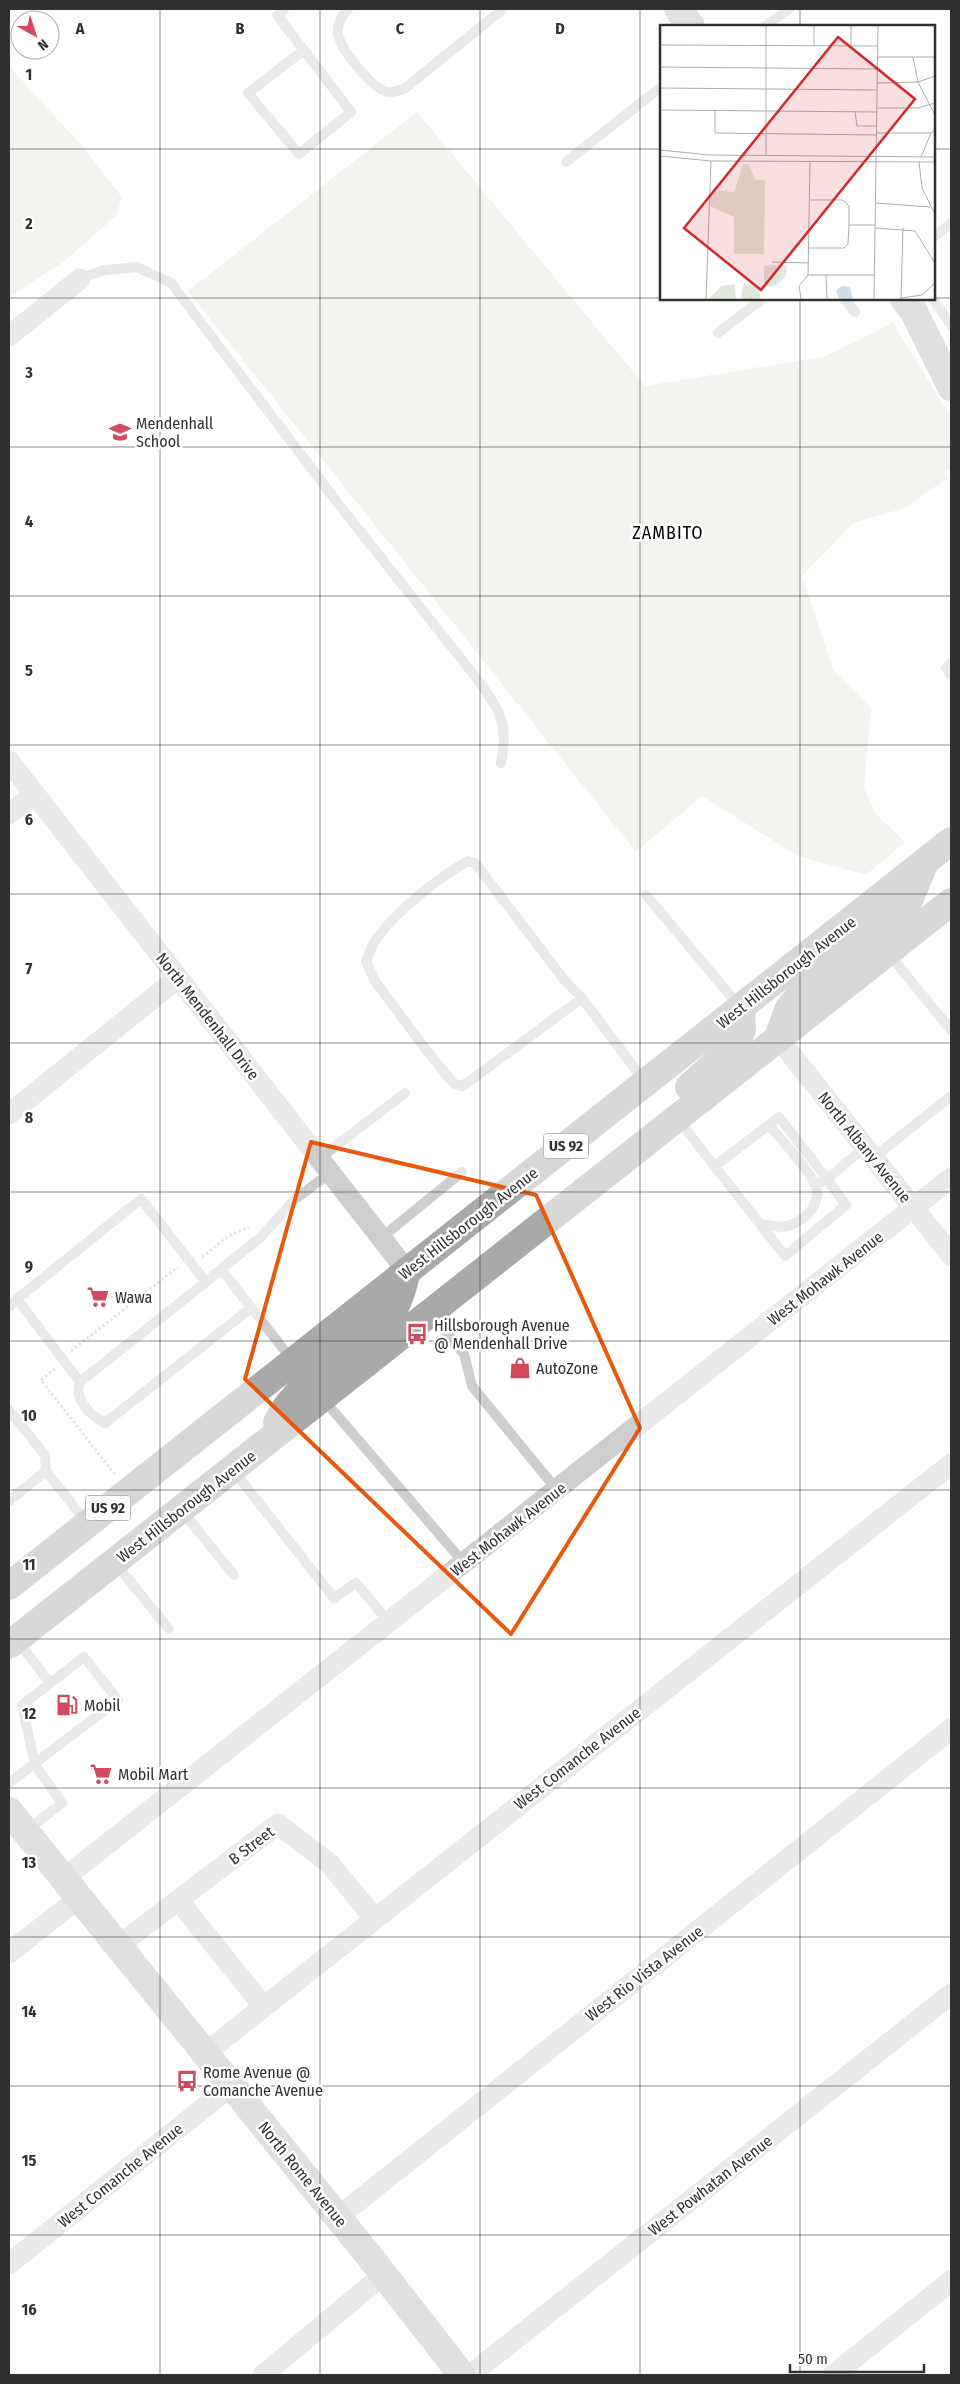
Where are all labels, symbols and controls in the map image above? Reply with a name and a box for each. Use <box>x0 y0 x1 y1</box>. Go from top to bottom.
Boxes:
north arrow <box>10 10 60 60</box>
text: A <box>75 19 85 38</box>
text: B <box>236 19 245 38</box>
text: C <box>396 19 405 38</box>
text: D <box>555 19 565 38</box>
inset map <box>660 25 935 300</box>
text: N <box>34 35 51 54</box>
text: 1 <box>26 65 32 84</box>
text: 2 <box>24 214 33 233</box>
text: 3 <box>24 363 33 382</box>
place label: Mendenhall School <box>136 414 213 451</box>
school or university icon: Mendenhall School <box>107 419 133 445</box>
text: 4 <box>25 512 33 531</box>
district label: ZAMBITO <box>632 522 704 544</box>
text: 5 <box>25 661 33 680</box>
text: 6 <box>25 810 33 829</box>
street label: West Hillsborough Avenue <box>713 912 860 1033</box>
street label: North Mendenhall Drive <box>152 949 263 1084</box>
text: 7 <box>26 959 33 978</box>
street label: North Albany Avenue <box>814 1088 915 1207</box>
text: 8 <box>25 1108 34 1127</box>
road number: US 92 <box>544 1134 588 1158</box>
street label: West Hillsborough Avenue <box>395 1163 542 1284</box>
street label: West Mohawk Avenue <box>764 1227 887 1329</box>
text: 9 <box>25 1257 33 1276</box>
supermarket icon: Wawa <box>85 1284 111 1310</box>
place label: Wawa <box>115 1288 153 1307</box>
place label: Hillsborough Avenue @ Mendenhall Drive <box>434 1316 570 1353</box>
bus stop icon: Hillsborough Avenue @ Mendenhall Drive <box>404 1321 430 1347</box>
shop icon: AutoZone <box>507 1355 533 1381</box>
place label: AutoZone <box>536 1359 598 1378</box>
text: 10 <box>21 1406 37 1425</box>
street label: West Hillsborough Avenue <box>113 1446 260 1567</box>
street label: West Mohawk Avenue <box>447 1478 570 1580</box>
road number: US 92 <box>86 1496 130 1520</box>
text: 11 <box>22 1555 36 1574</box>
fuel station icon: Mobil <box>54 1692 80 1718</box>
place label: Mobil <box>84 1696 121 1715</box>
street label: West Comanche Avenue <box>510 1703 644 1814</box>
text: 12 <box>22 1704 37 1723</box>
supermarket icon: Mobil Mart <box>88 1761 114 1787</box>
place label: Mobil Mart <box>118 1765 189 1784</box>
street label: B Street <box>225 1822 278 1869</box>
text: 13 <box>22 1853 37 1872</box>
street label: West Rio Vista Avenue <box>582 1921 707 2025</box>
text: 14 <box>22 2002 37 2021</box>
place label: Rome Avenue @ Comanche Avenue <box>203 2063 323 2100</box>
bus stop icon: Rome Avenue @ Comanche Avenue <box>174 2068 200 2094</box>
street label: North Rome Avenue <box>254 2118 351 2231</box>
street label: West Comanche Avenue <box>54 2119 187 2232</box>
street label: West Powhatan Avenue <box>645 2131 776 2240</box>
text: 15 <box>22 2151 36 2170</box>
text: 16 <box>21 2300 37 2319</box>
scale bar <box>790 2342 924 2374</box>
text: 50 m <box>798 2350 828 2368</box>

